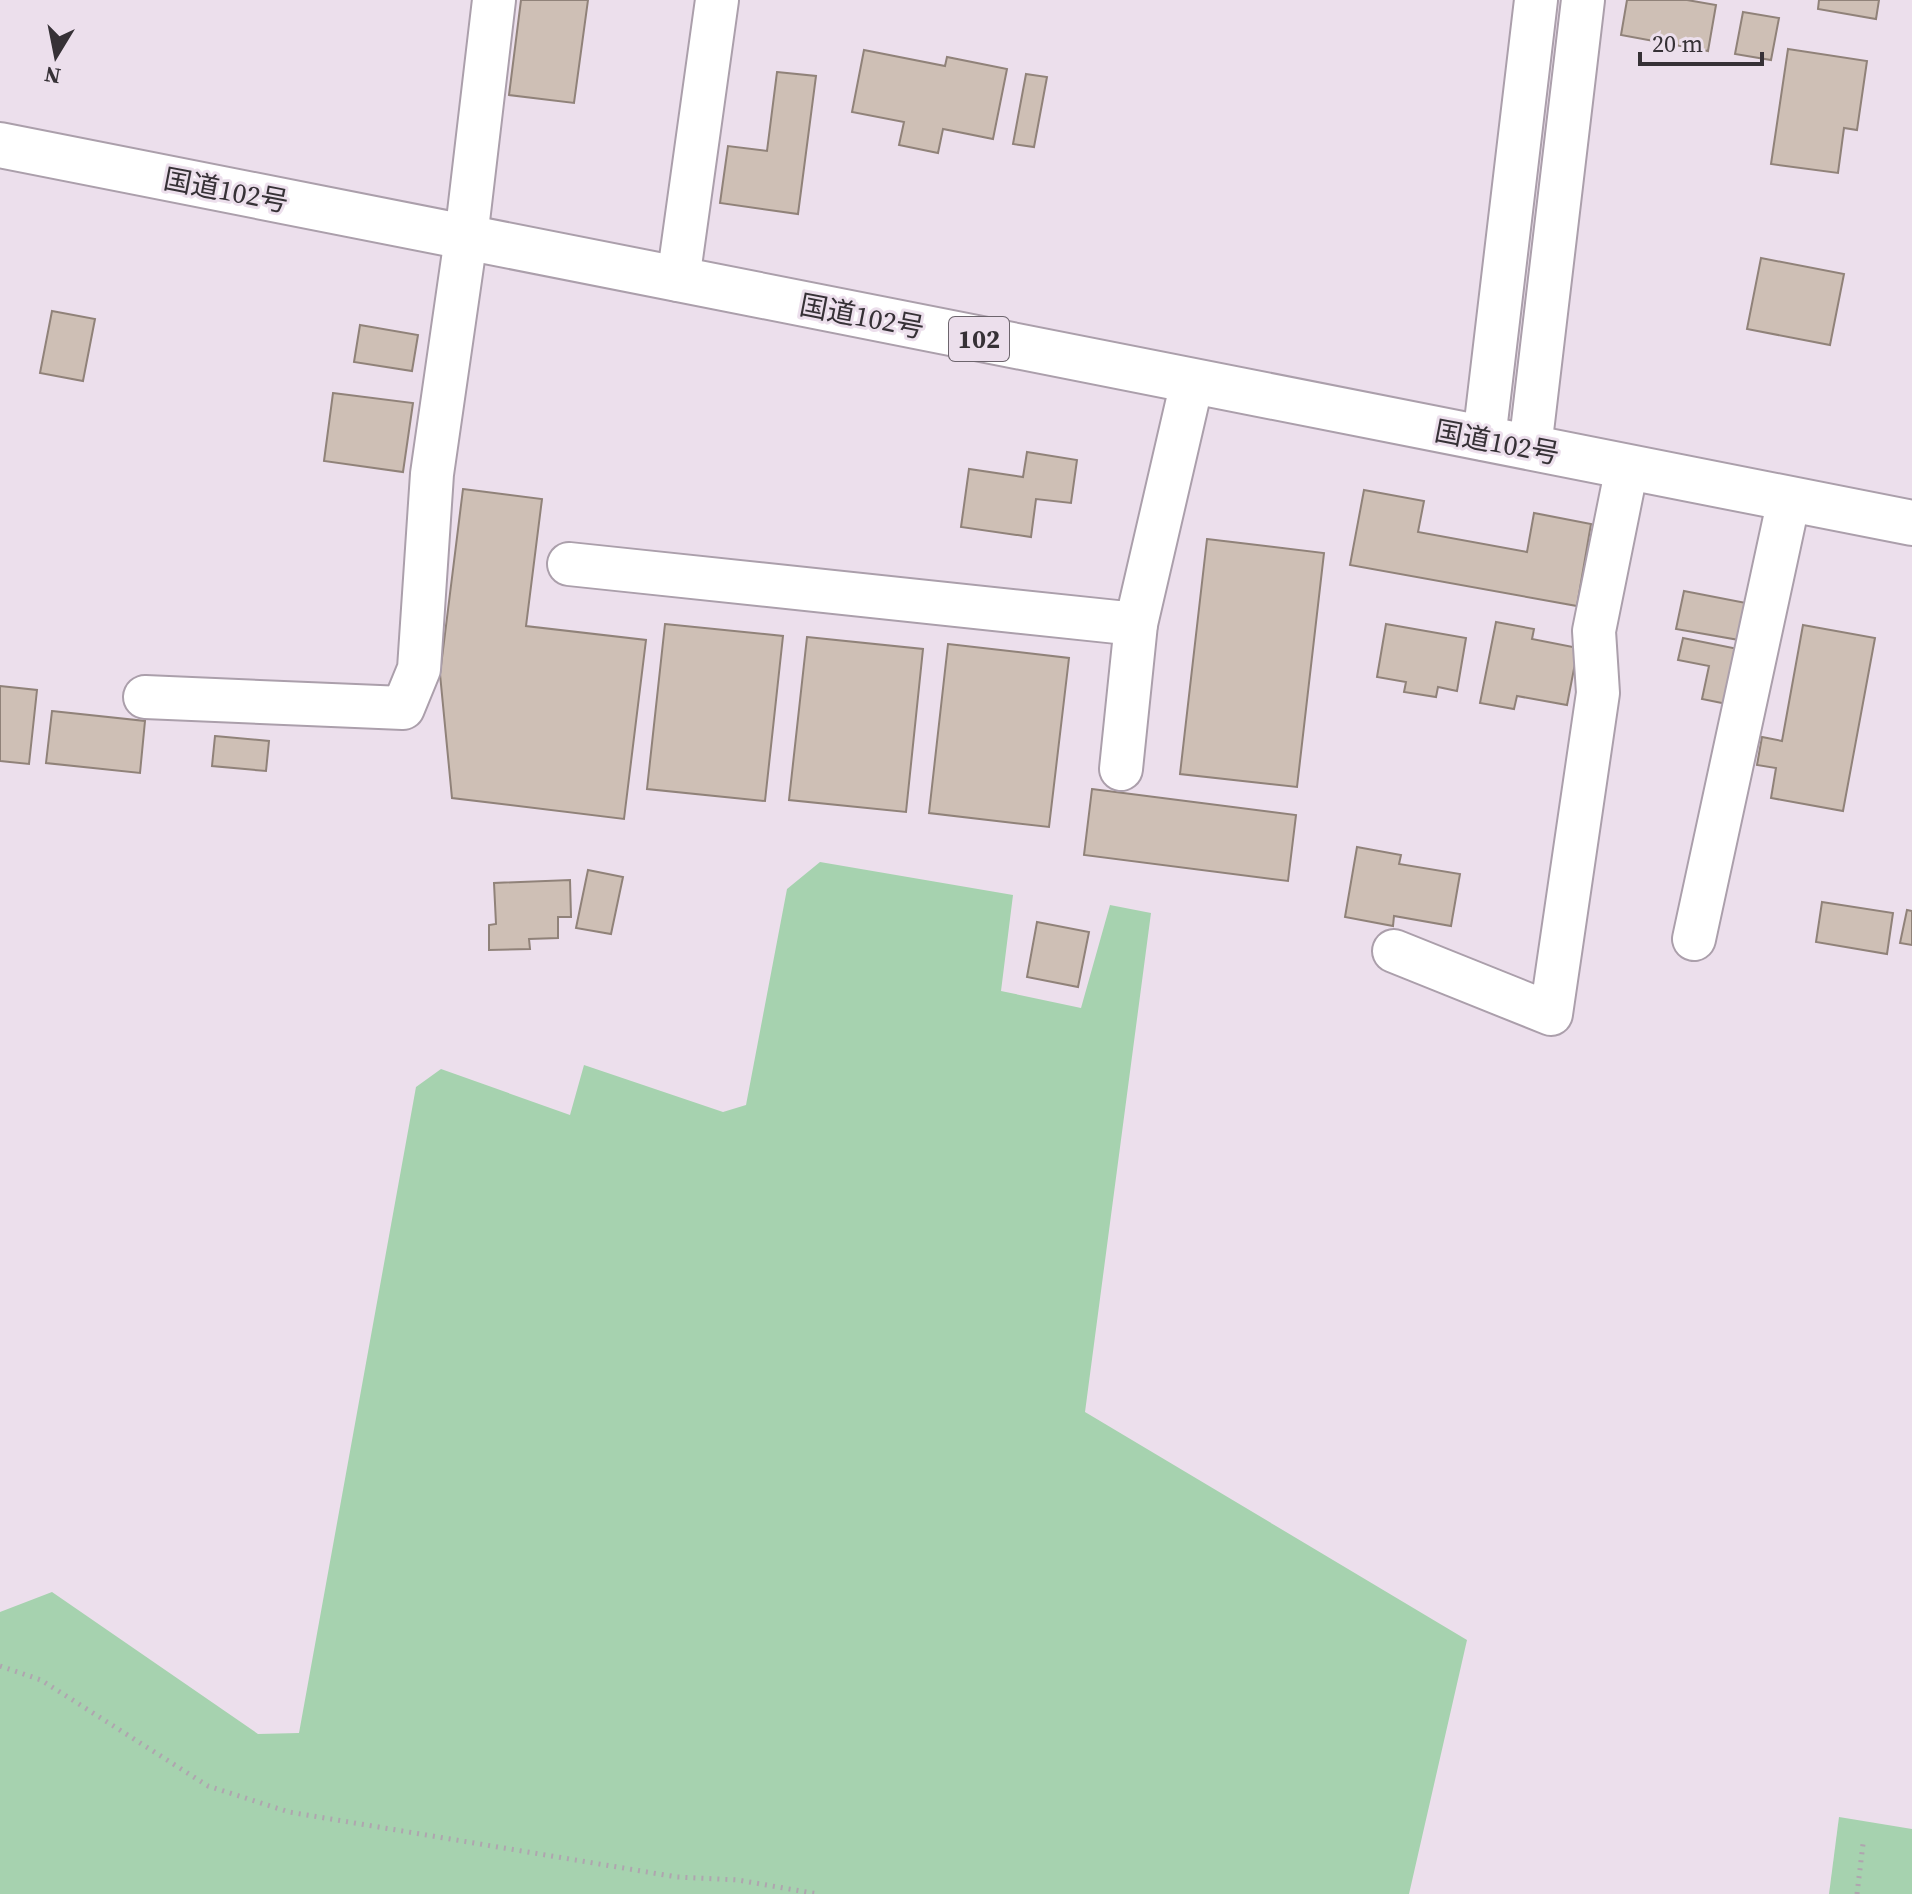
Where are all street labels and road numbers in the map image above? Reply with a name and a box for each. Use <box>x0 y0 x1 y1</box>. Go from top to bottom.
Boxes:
street label: 国道102号 <box>161 159 291 221</box>
street label: 国道102号 <box>797 285 927 347</box>
road number: 102 <box>949 317 1009 361</box>
street label: 国道102号 <box>1432 411 1562 473</box>

